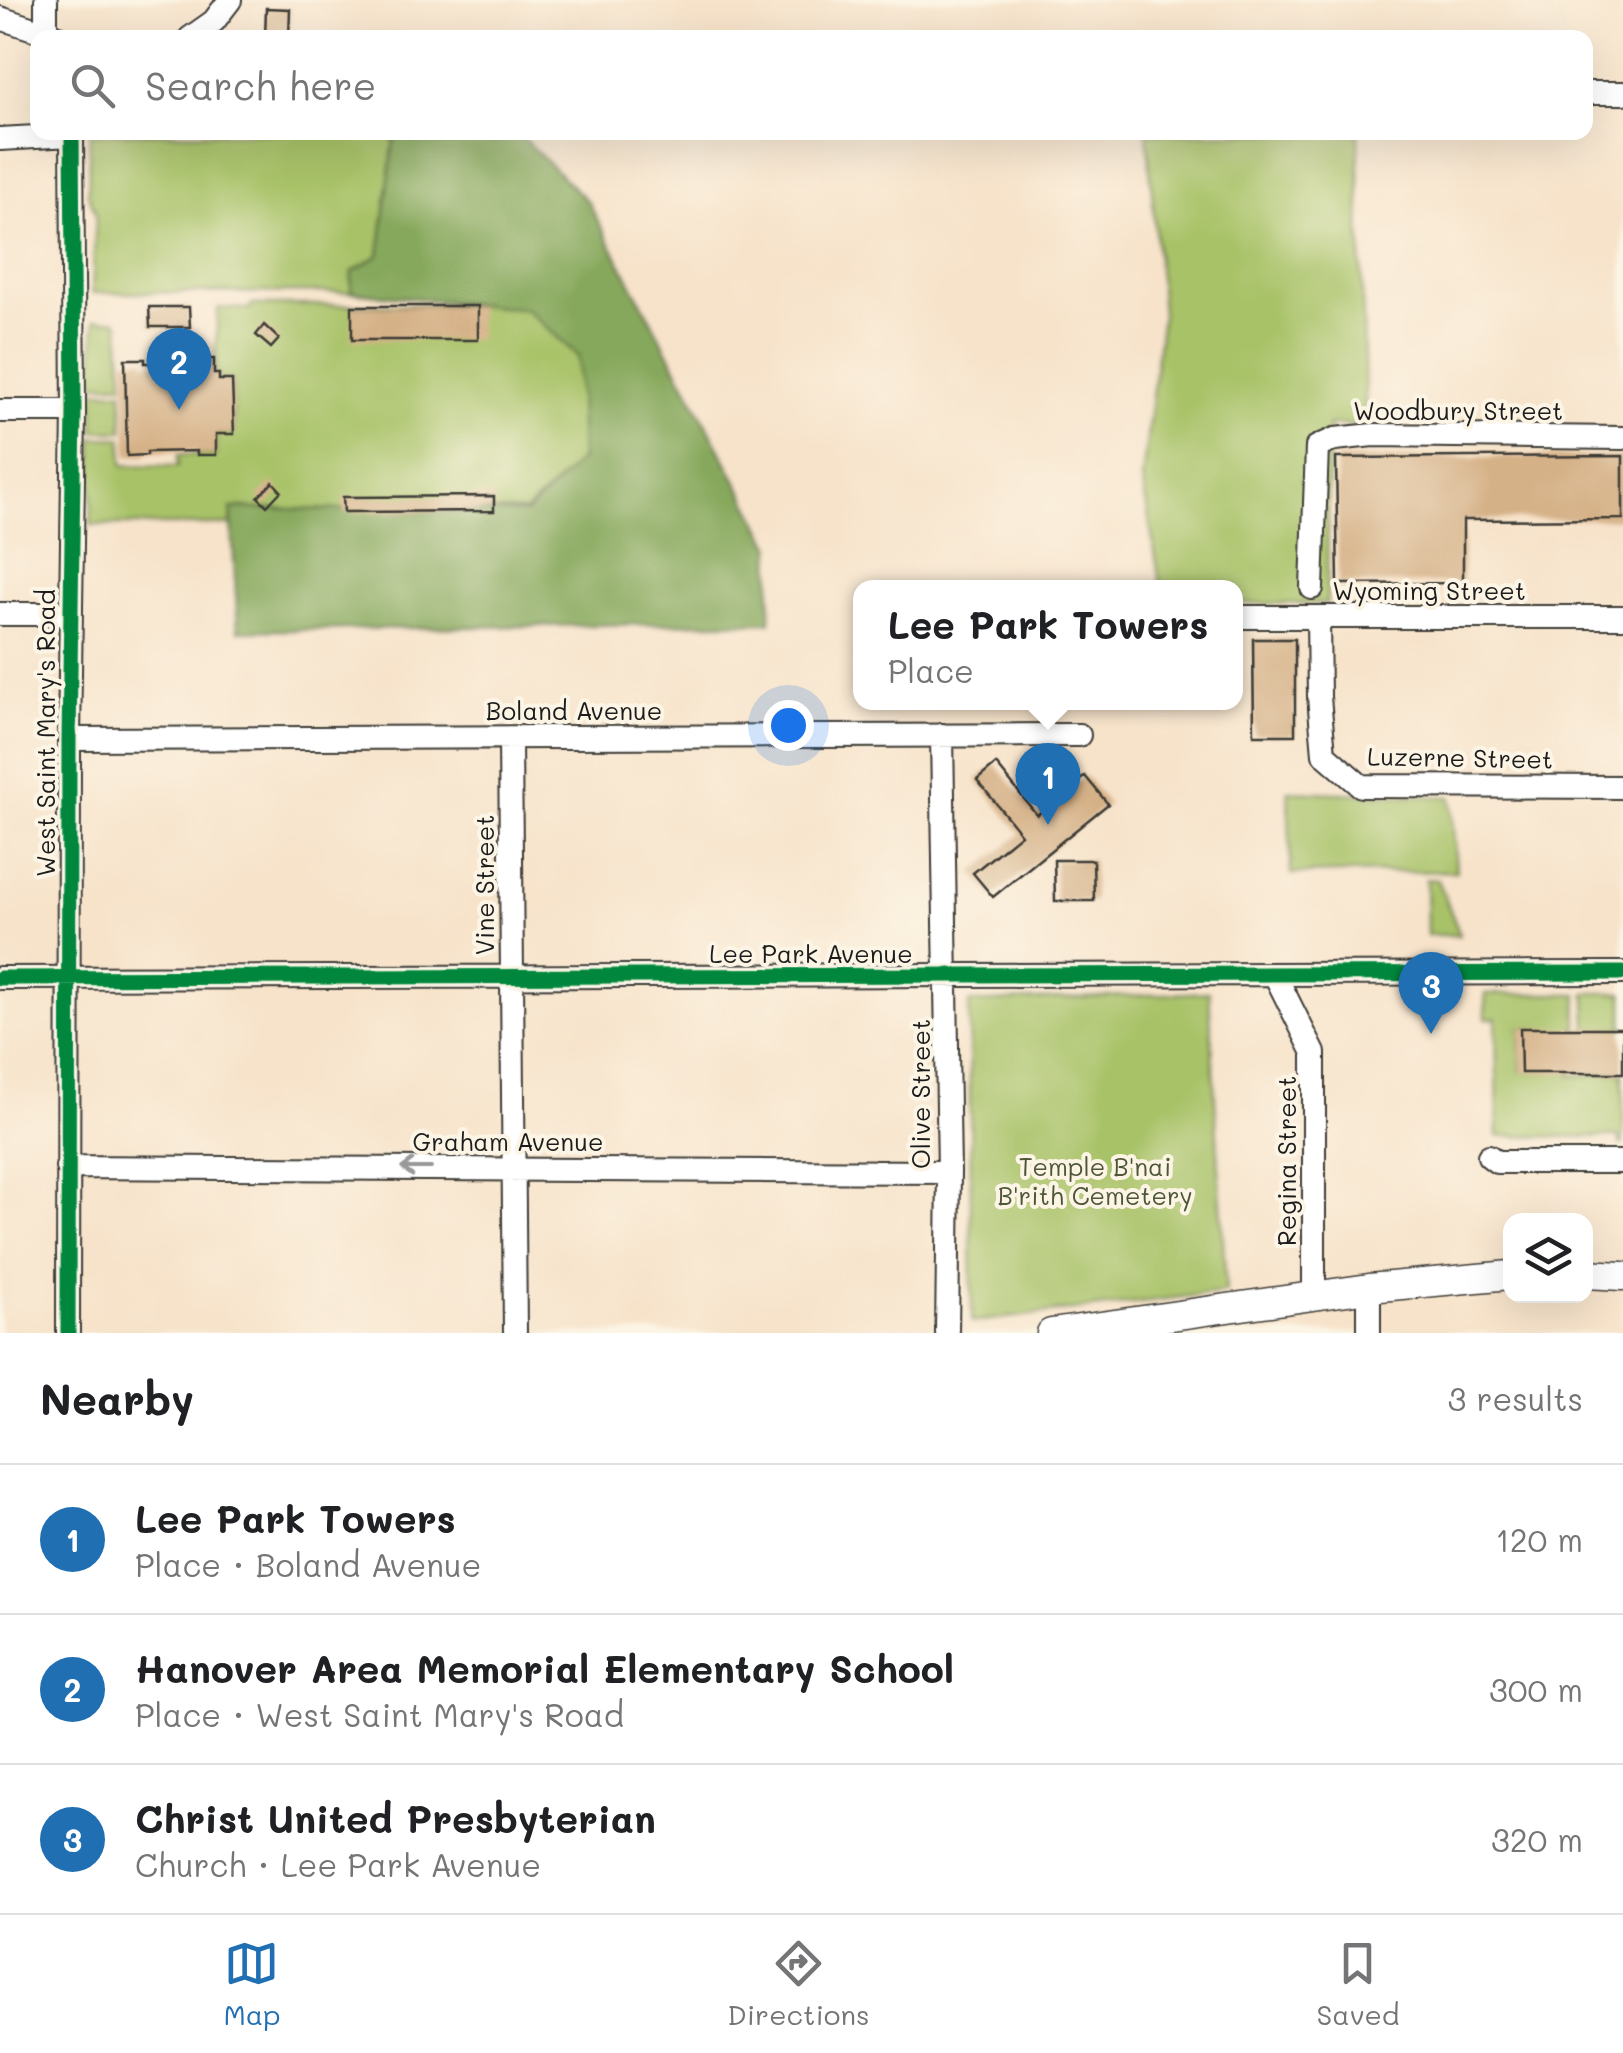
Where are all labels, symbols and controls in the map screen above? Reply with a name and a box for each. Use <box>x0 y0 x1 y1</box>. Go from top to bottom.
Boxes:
search box <box>30 30 1593 140</box>
icon: search <box>65 58 120 113</box>
text: Search here <box>145 60 376 110</box>
pin: 2 <box>146 328 212 410</box>
street label: Woodbury Street <box>1353 394 1563 427</box>
street label: Wyoming Street <box>1332 574 1526 607</box>
popup <box>853 580 1243 710</box>
street label: West Saint Mary's Road <box>29 589 62 877</box>
text: Lee Park Towers <box>888 599 1208 649</box>
text: Place <box>888 649 974 691</box>
street label: Boland Avenue <box>486 694 662 726</box>
your location <box>763 700 814 751</box>
street label: Luzerne Street <box>1367 739 1553 775</box>
pin: 1 <box>1016 742 1080 825</box>
street label: Vine Street <box>468 815 500 955</box>
street label: Lee Park Avenue <box>709 937 913 969</box>
pin: 3 <box>1398 952 1464 1034</box>
street label: Olive Street <box>904 1019 936 1169</box>
street label: Regina Street <box>1270 1076 1302 1246</box>
street label: Graham Avenue <box>413 1125 603 1157</box>
park label: Temple B'nai B'rith Cemetery <box>997 1150 1193 1212</box>
one-way arrow <box>401 1158 434 1178</box>
map controls <box>1503 1213 1593 1303</box>
button: layers <box>1503 1213 1593 1303</box>
text: Nearby <box>40 1371 194 1426</box>
text: 3 results <box>1447 1377 1583 1419</box>
text: Lee Park Towers <box>135 1493 456 1543</box>
text: 1 <box>65 1518 80 1560</box>
text: 120 m <box>1495 1518 1583 1560</box>
text: Place · Boland Avenue <box>135 1543 481 1585</box>
text: Hanover Area Memorial Elementary School <box>135 1643 954 1693</box>
text: 2 <box>64 1668 81 1710</box>
text: 300 m <box>1489 1668 1583 1710</box>
text: Place · West Saint Mary's Road <box>135 1693 624 1735</box>
text: Christ United Presbyterian <box>135 1793 656 1843</box>
text: 3 <box>63 1818 82 1860</box>
text: 320 m <box>1491 1818 1583 1860</box>
text: Church · Lee Park Avenue <box>135 1843 541 1885</box>
tab: Map <box>223 1936 280 2032</box>
tab: Directions <box>727 1936 870 2032</box>
tab: Saved <box>1316 1936 1400 2032</box>

